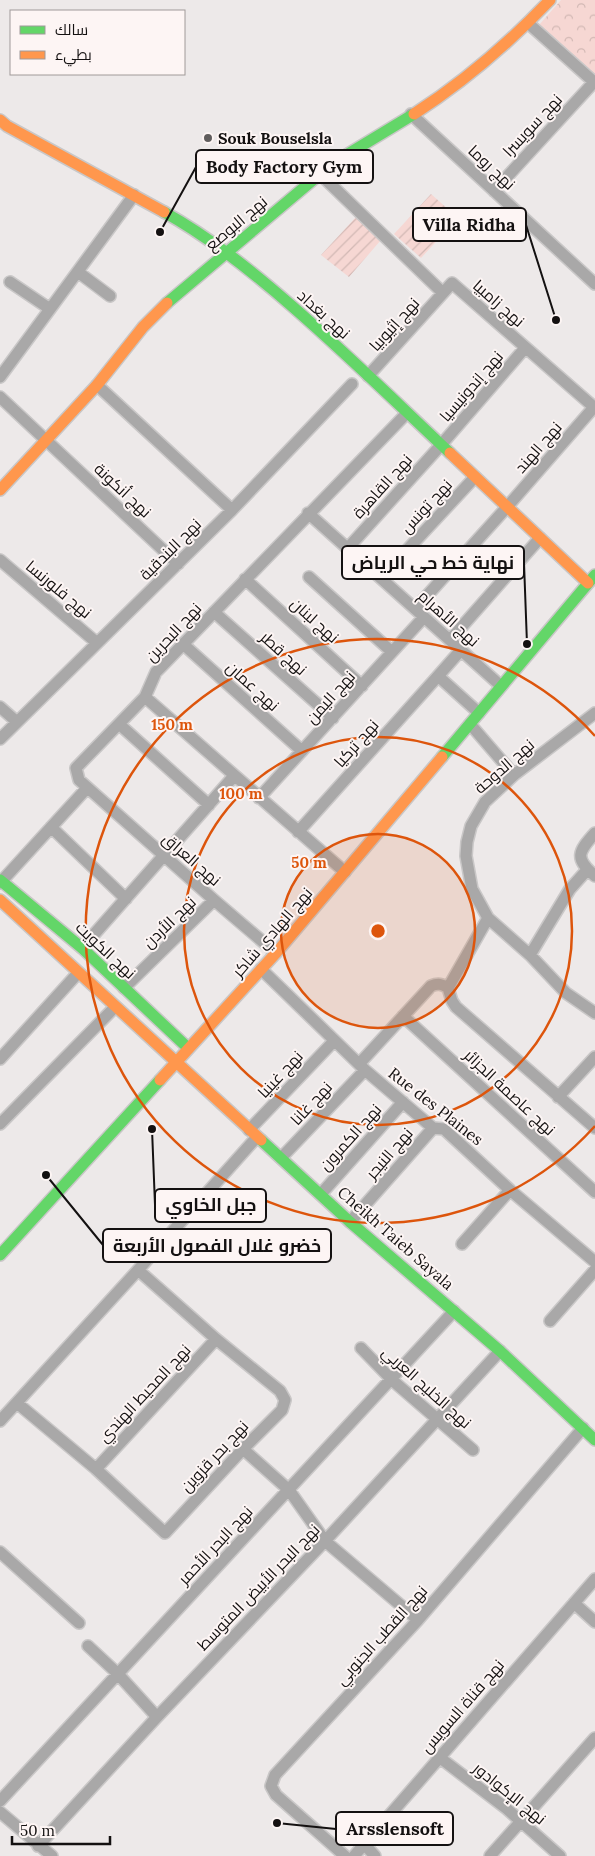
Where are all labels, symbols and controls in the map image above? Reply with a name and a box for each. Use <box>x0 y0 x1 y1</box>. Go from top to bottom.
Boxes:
legend <box>10 10 185 75</box>
text: سالك <box>55 20 88 39</box>
text: بطيء <box>55 45 92 67</box>
street label: نهج سويسرا <box>498 89 568 162</box>
place label: Souk Bouselsla <box>218 128 333 148</box>
marker: Souk Bouselsla <box>202 132 214 144</box>
street label: نهج روما <box>463 140 520 195</box>
callout: Body Factory Gym <box>196 150 373 183</box>
text: Body Factory Gym <box>206 155 363 178</box>
street label: نهج البوصع <box>201 191 272 256</box>
callout: Villa Ridha <box>413 208 526 241</box>
text: Villa Ridha <box>422 213 516 236</box>
street label: نهج زامبيا <box>468 275 529 332</box>
street label: نهج بغداد <box>292 285 355 344</box>
street label: نهج إثيوبيا <box>365 293 425 356</box>
street label: نهج إندونيسيا <box>435 347 509 427</box>
street label: نهج الهند <box>510 417 567 478</box>
street label: نهج القاهرة <box>348 450 418 524</box>
street label: نهج أنكونة <box>89 458 156 523</box>
street label: نهج تونس <box>396 475 458 539</box>
street label: نهج البندقية <box>135 514 207 586</box>
callout: نهاية خط حي الرياض <box>342 546 524 579</box>
text: نهاية خط حي الرياض <box>352 551 514 578</box>
street label: نهج فلورنسا <box>21 556 96 624</box>
street label: نهج الأهرام <box>413 585 484 652</box>
street label: نهج لبنان <box>285 593 343 648</box>
street label: نهج البحرين <box>141 598 207 667</box>
street label: نهج قطر <box>255 626 311 681</box>
street label: نهج عمان <box>221 657 284 717</box>
street label: نهج اليمن <box>301 666 360 729</box>
text: 150 m <box>151 715 193 734</box>
street label: نهج تركيا <box>329 715 384 772</box>
street label: نهج الدوحة <box>470 734 539 799</box>
text: 100 m <box>220 784 263 803</box>
street label: نهج العراق <box>157 828 225 891</box>
text: 50 m <box>291 853 327 872</box>
street label: نهج الهادي شاكر <box>227 883 319 984</box>
street label: نهج الأردن <box>138 892 201 954</box>
street label: نهج الكويت <box>70 917 140 984</box>
centre of rings <box>369 922 387 940</box>
street label: نهج عاصمة الجزائر <box>458 1044 560 1141</box>
street label: نهج غينيا <box>253 1046 308 1103</box>
street label: Rue des Plaines <box>385 1063 487 1149</box>
street label: نهج غانا <box>286 1077 338 1130</box>
street label: نهج الكمرون <box>315 1099 387 1176</box>
street label: نهج النيجر <box>361 1123 418 1185</box>
street label: Cheikh Taieb Sayala <box>334 1182 458 1294</box>
callout: جبل الخاوي <box>155 1189 266 1222</box>
text: جبل الخاوي <box>166 1193 256 1219</box>
callout: خضرو غلال الفصول الأربعة <box>103 1229 331 1262</box>
text: خضرو غلال الفصول الأربعة <box>113 1234 321 1257</box>
street label: نهج المحيط الهندي <box>93 1340 197 1449</box>
street label: نهج الخليج العربي <box>375 1342 476 1435</box>
street label: نهج بحر قزوين <box>176 1416 254 1497</box>
street label: نهج البحر الأحمر <box>173 1502 258 1591</box>
street label: نهج البحر الأبيض المتوسط <box>192 1520 325 1656</box>
street label: نهج القطب الجنوبي <box>331 1581 434 1692</box>
street label: نهج قناة السويس <box>416 1655 510 1758</box>
street label: نهج الإكوادور <box>468 1757 550 1830</box>
callout: Arsslensoft <box>336 1812 453 1845</box>
scale bar <box>12 1814 110 1846</box>
text: Arsslensoft <box>346 1817 444 1840</box>
text: 50 m <box>20 1821 55 1840</box>

